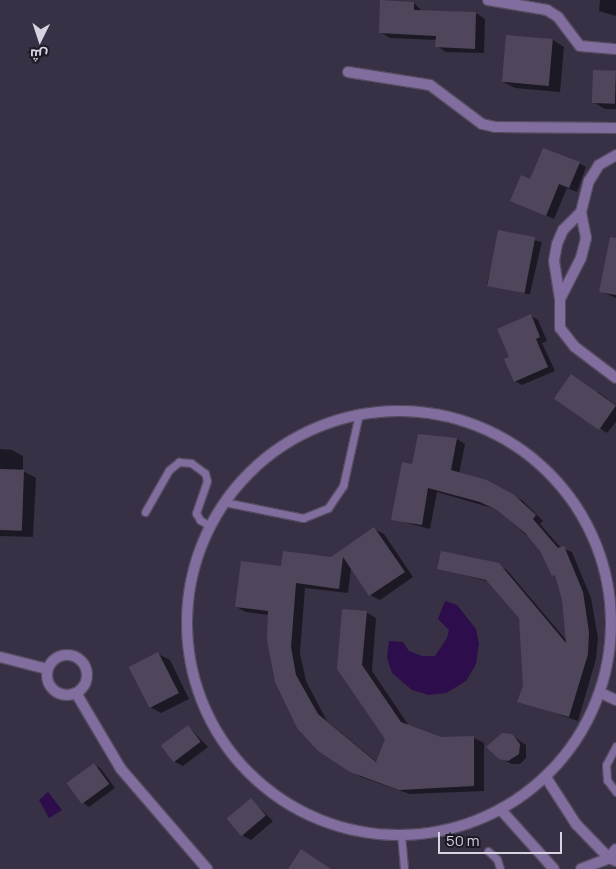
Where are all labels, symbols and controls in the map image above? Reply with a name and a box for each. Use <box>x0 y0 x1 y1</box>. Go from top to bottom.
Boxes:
north arrow <box>15 15 65 65</box>
text: ش <box>29 45 49 66</box>
scale bar <box>441 822 565 854</box>
text: 50 m <box>446 830 480 851</box>

